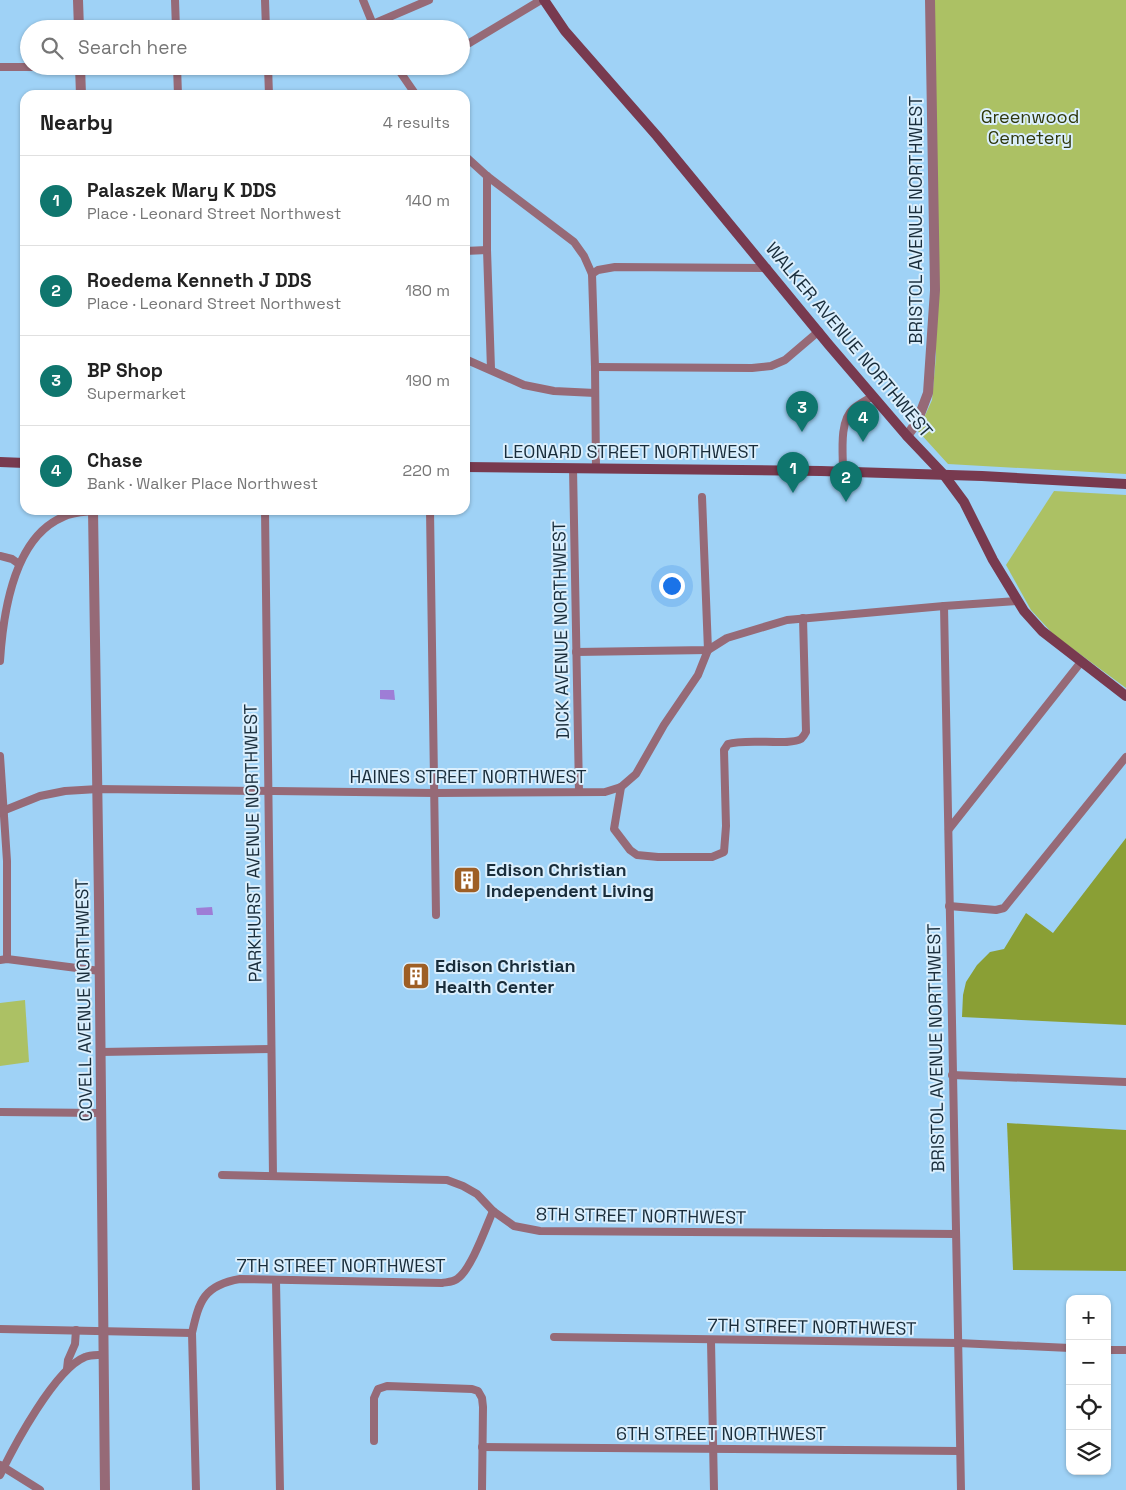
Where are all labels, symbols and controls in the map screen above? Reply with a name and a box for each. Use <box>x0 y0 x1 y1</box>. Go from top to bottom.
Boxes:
search box <box>20 20 470 75</box>
icon: search <box>38 34 66 62</box>
text: Search here <box>78 35 188 60</box>
street label: BRISTOL AVENUE NORTHWEST <box>904 95 927 344</box>
park label: Greenwood Cemetery <box>981 105 1079 149</box>
text: Nearby <box>40 109 113 136</box>
text: 4 results <box>383 112 450 133</box>
text: Palaszek Mary K DDS <box>87 178 276 203</box>
text: 1 <box>52 190 60 211</box>
text: 140 m <box>405 190 450 211</box>
text: Place · Leonard Street Northwest <box>87 203 341 224</box>
street label: WALKER AVENUE NORTHWEST <box>761 237 938 442</box>
text: Roedema Kenneth J DDS <box>87 268 311 293</box>
text: 2 <box>51 280 61 301</box>
text: 180 m <box>405 280 450 301</box>
text: Place · Leonard Street Northwest <box>87 293 341 314</box>
text: BP Shop <box>87 358 163 383</box>
text: 3 <box>51 370 61 391</box>
text: 190 m <box>405 370 450 391</box>
text: Supermarket <box>87 383 186 404</box>
pin: 3 <box>786 391 818 432</box>
pin: 4 <box>847 401 879 442</box>
street label: LEONARD STREET NORTHWEST <box>503 440 759 463</box>
text: Chase <box>87 448 143 473</box>
pin: 1 <box>777 452 809 493</box>
text: 4 <box>51 460 61 481</box>
text: 220 m <box>403 460 450 481</box>
pin: 2 <box>830 461 862 502</box>
text: Bank · Walker Place Northwest <box>87 473 318 494</box>
street label: DICK AVENUE NORTHWEST <box>547 520 574 739</box>
your location <box>659 573 685 599</box>
street label: PARKHURST AVENUE NORTHWEST <box>239 703 266 982</box>
street label: HAINES STREET NORTHWEST <box>349 765 587 788</box>
place label: Edison Christian Independent Living <box>486 858 654 902</box>
building icon: Edison Christian Independent Living <box>452 865 482 895</box>
street label: COVELL AVENUE NORTHWEST <box>70 878 97 1122</box>
street label: BRISTOL AVENUE NORTHWEST <box>922 923 949 1173</box>
place label: Edison Christian Health Center <box>435 954 576 998</box>
building icon: Edison Christian Health Center <box>401 961 431 991</box>
street label: 8TH STREET NORTHWEST <box>536 1202 747 1229</box>
street label: 7TH STREET NORTHWEST <box>236 1254 446 1277</box>
map controls <box>1066 1295 1111 1475</box>
button: + <box>1066 1295 1111 1340</box>
street label: 7TH STREET NORTHWEST <box>707 1313 917 1340</box>
button: − <box>1066 1340 1111 1385</box>
button: locate <box>1066 1385 1111 1430</box>
street label: 6TH STREET NORTHWEST <box>616 1422 826 1445</box>
button: layers <box>1066 1430 1111 1475</box>

